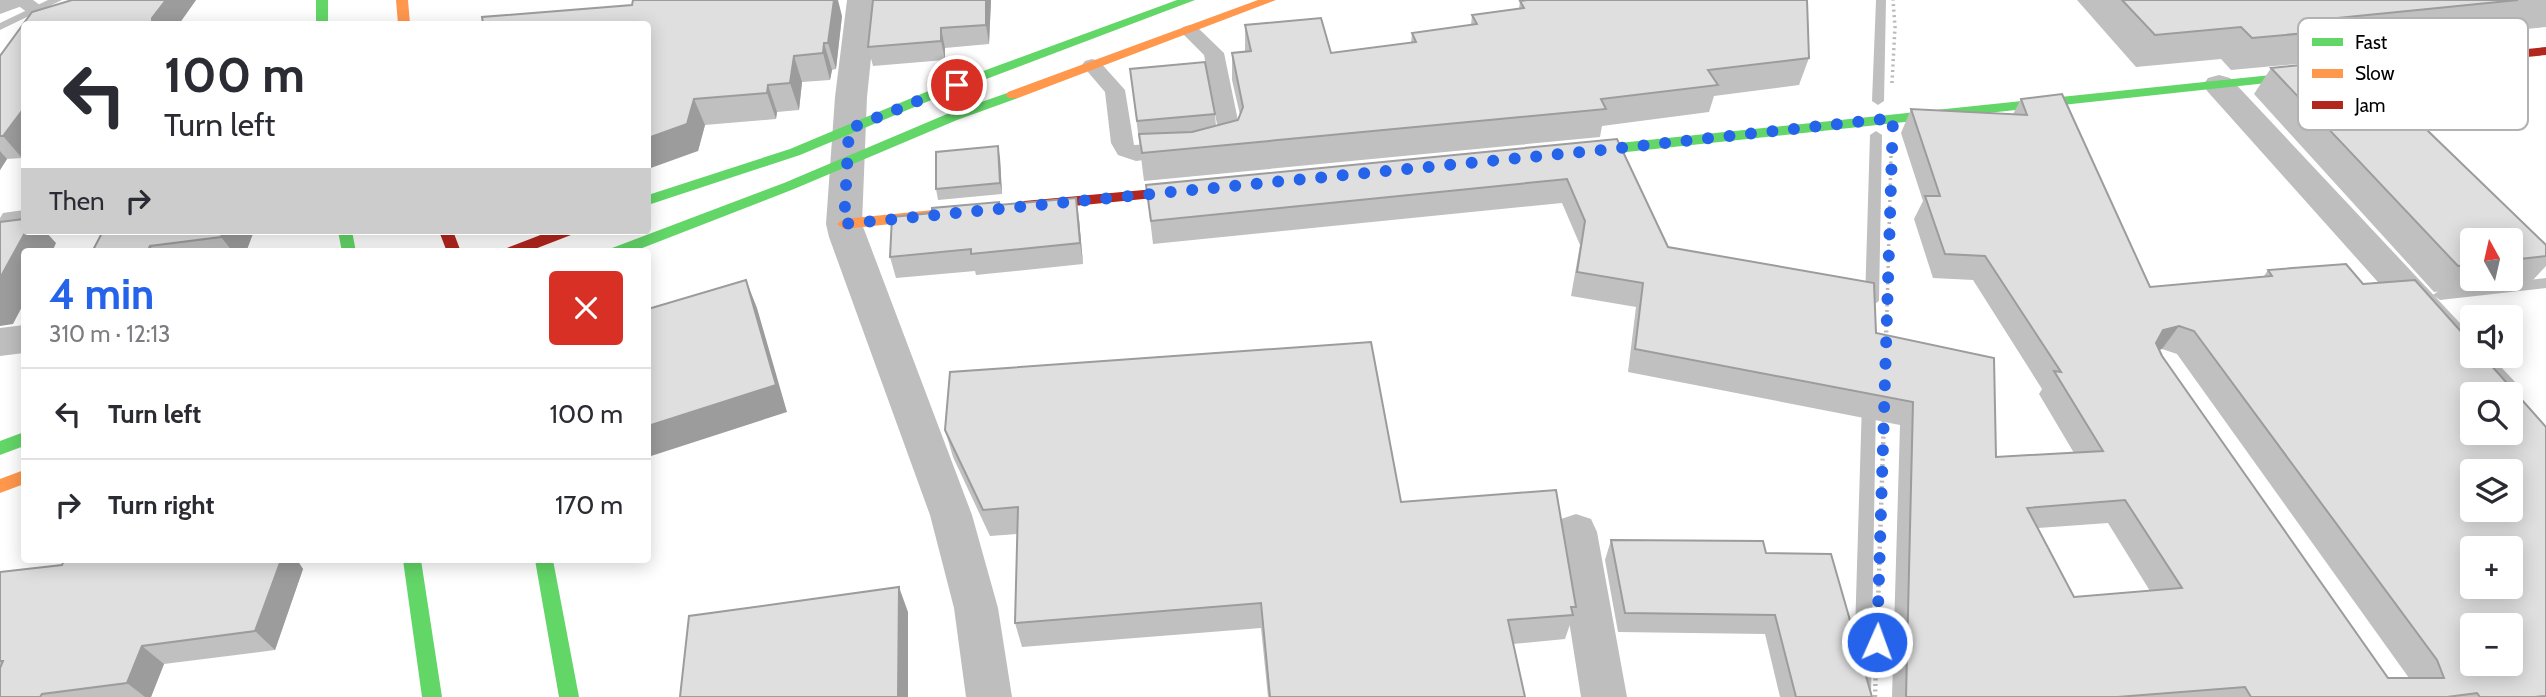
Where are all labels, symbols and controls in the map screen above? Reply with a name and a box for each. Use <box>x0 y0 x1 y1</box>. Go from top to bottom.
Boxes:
legend <box>2298 18 2528 130</box>
text: Fast <box>2355 31 2388 54</box>
text: 100 m <box>164 45 305 104</box>
icon: left <box>49 49 140 140</box>
pin <box>927 55 987 115</box>
text: Slow <box>2355 62 2395 85</box>
icon: arrive <box>938 66 976 104</box>
text: Jam <box>2354 94 2385 117</box>
text: Turn left <box>164 105 275 144</box>
icon: right <box>119 182 157 220</box>
text: Then <box>49 185 105 217</box>
north arrow <box>2460 228 2524 290</box>
map controls <box>2460 228 2523 676</box>
text: 4 min <box>49 268 154 320</box>
button: close <box>549 271 623 345</box>
button: sound <box>2460 305 2523 368</box>
text: 310 m · 12:13 <box>49 320 170 348</box>
button: search <box>2460 382 2523 445</box>
icon: left <box>49 395 87 433</box>
text: Turn left <box>108 398 201 430</box>
text: 100 m <box>550 398 623 430</box>
button: layers <box>2460 459 2523 522</box>
icon: right <box>49 486 87 524</box>
text: Turn right <box>108 489 214 521</box>
text: 170 m <box>555 489 623 521</box>
button: + <box>2460 536 2523 599</box>
position arrow <box>1840 605 1914 679</box>
button: − <box>2460 613 2523 676</box>

